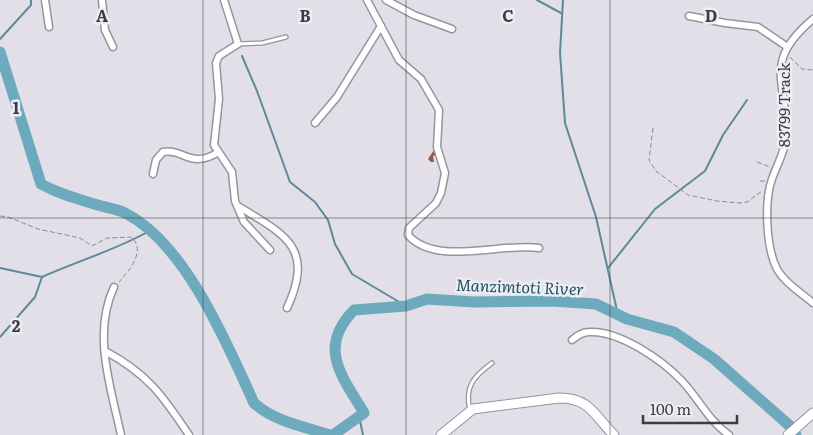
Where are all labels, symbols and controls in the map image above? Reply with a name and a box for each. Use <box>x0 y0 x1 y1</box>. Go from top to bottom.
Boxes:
text: A <box>96 3 108 27</box>
text: B <box>299 3 311 27</box>
text: C <box>502 3 514 27</box>
text: D <box>705 3 717 27</box>
street label: 83799 Track <box>772 62 795 147</box>
text: 1 <box>13 95 20 119</box>
water label: Manzimtoti River <box>456 272 584 300</box>
text: 2 <box>12 313 21 337</box>
scale bar <box>643 392 737 424</box>
text: 100 m <box>650 397 691 420</box>

